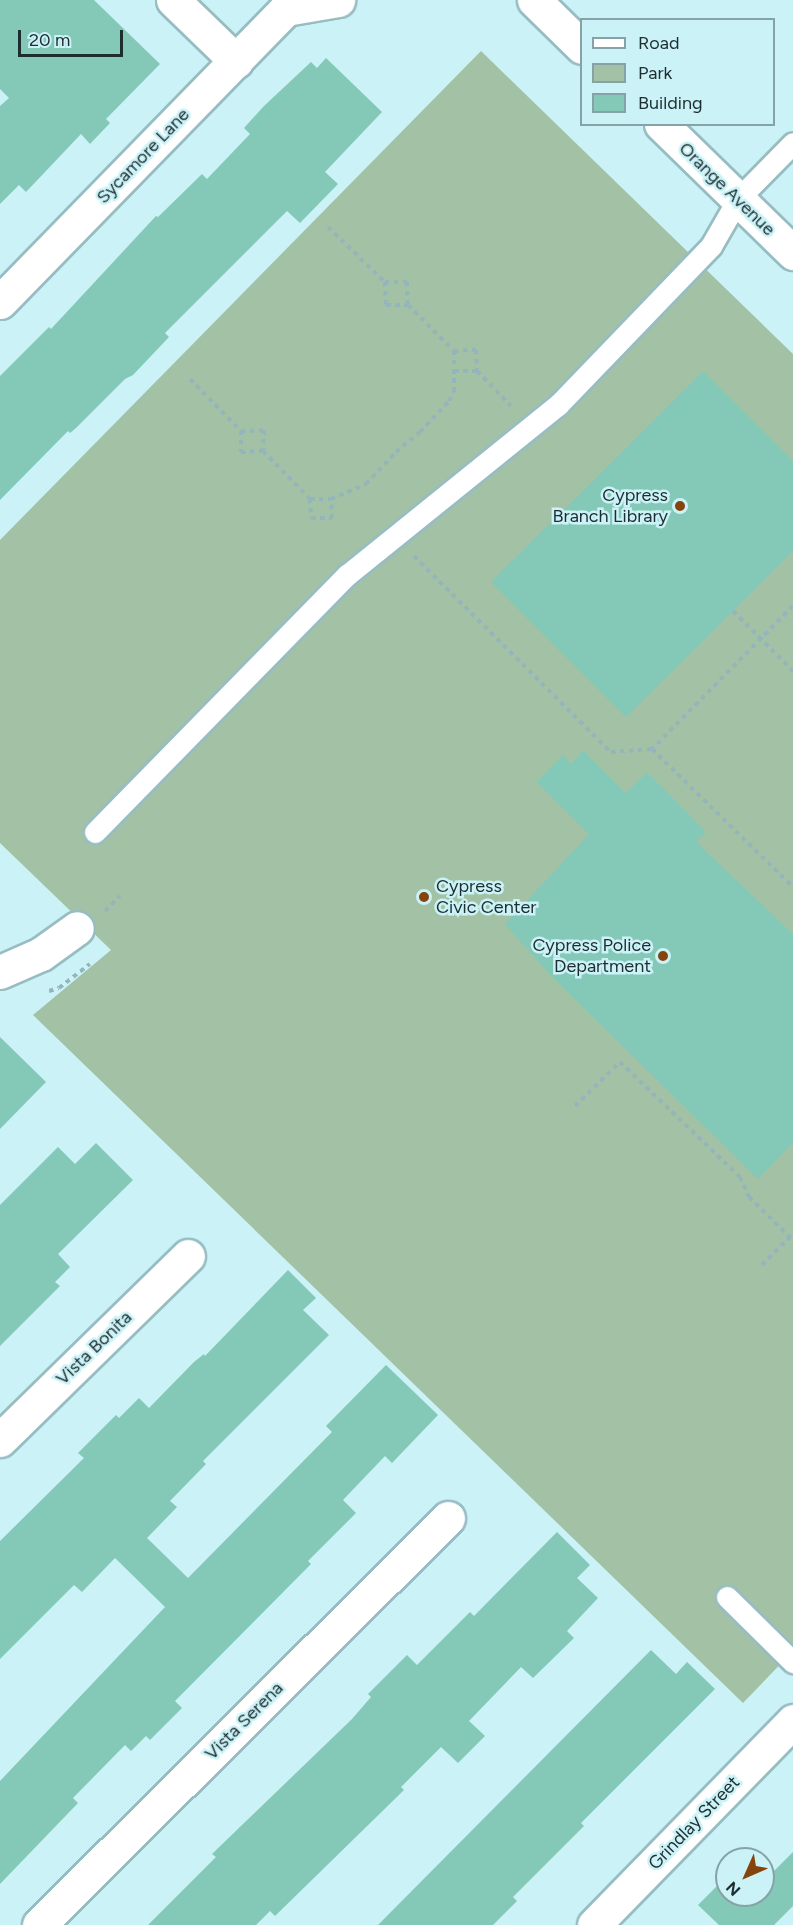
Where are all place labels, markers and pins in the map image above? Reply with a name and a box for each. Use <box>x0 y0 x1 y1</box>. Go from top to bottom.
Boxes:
place label: Cypress Branch Library <box>553 485 668 528</box>
marker: Cypress Branch Library <box>673 499 687 513</box>
place label: Cypress Civic Center <box>436 876 536 918</box>
marker: Cypress Civic Center <box>417 890 431 904</box>
place label: Cypress Police Department <box>532 935 651 978</box>
marker: Cypress Police Department <box>656 949 670 963</box>

